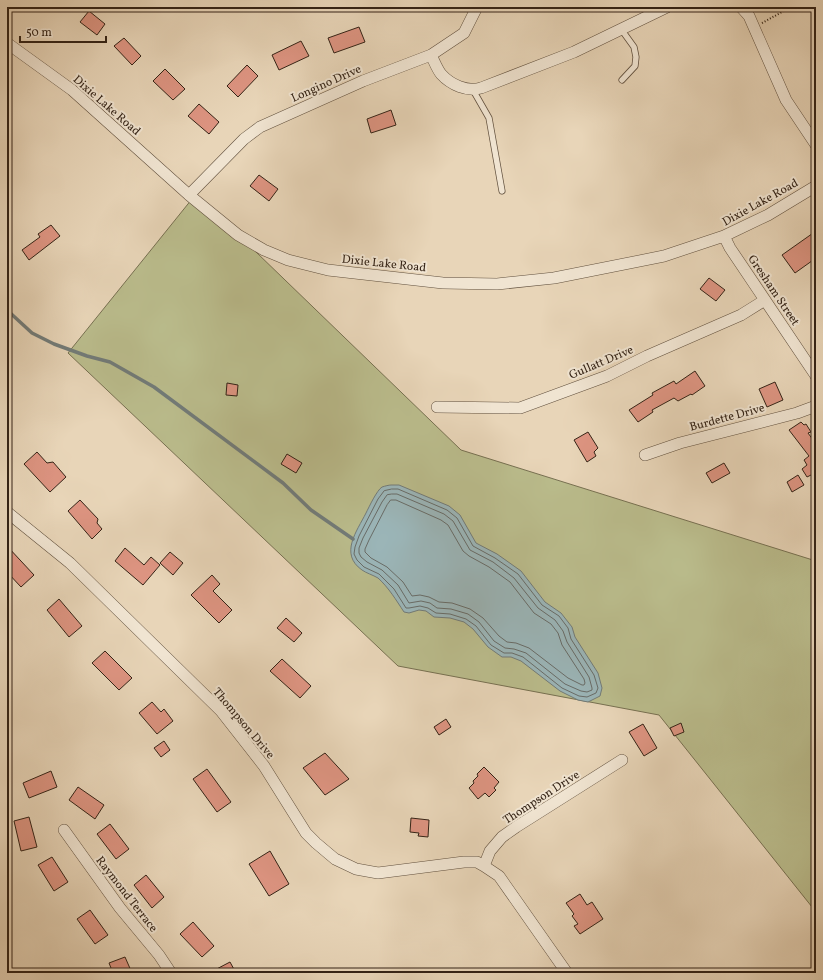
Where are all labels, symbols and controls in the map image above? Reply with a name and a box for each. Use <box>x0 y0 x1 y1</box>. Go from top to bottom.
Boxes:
scale bar <box>20 18 106 44</box>
text: 50 m <box>26 25 52 41</box>
street label: Longino Drive <box>289 61 364 107</box>
street label: Dixie Lake Road <box>69 72 144 140</box>
street label: Dixie Lake Road <box>720 175 802 230</box>
street label: Dixie Lake Road <box>341 252 427 276</box>
street label: Gresham Street <box>744 252 803 329</box>
street label: Gullatt Drive <box>567 342 636 384</box>
street label: Burdette Drive <box>688 400 767 436</box>
street label: Thompson Drive <box>209 685 278 763</box>
street label: Thompson Drive <box>500 767 583 829</box>
street label: Raymond Terrace <box>92 853 161 936</box>

